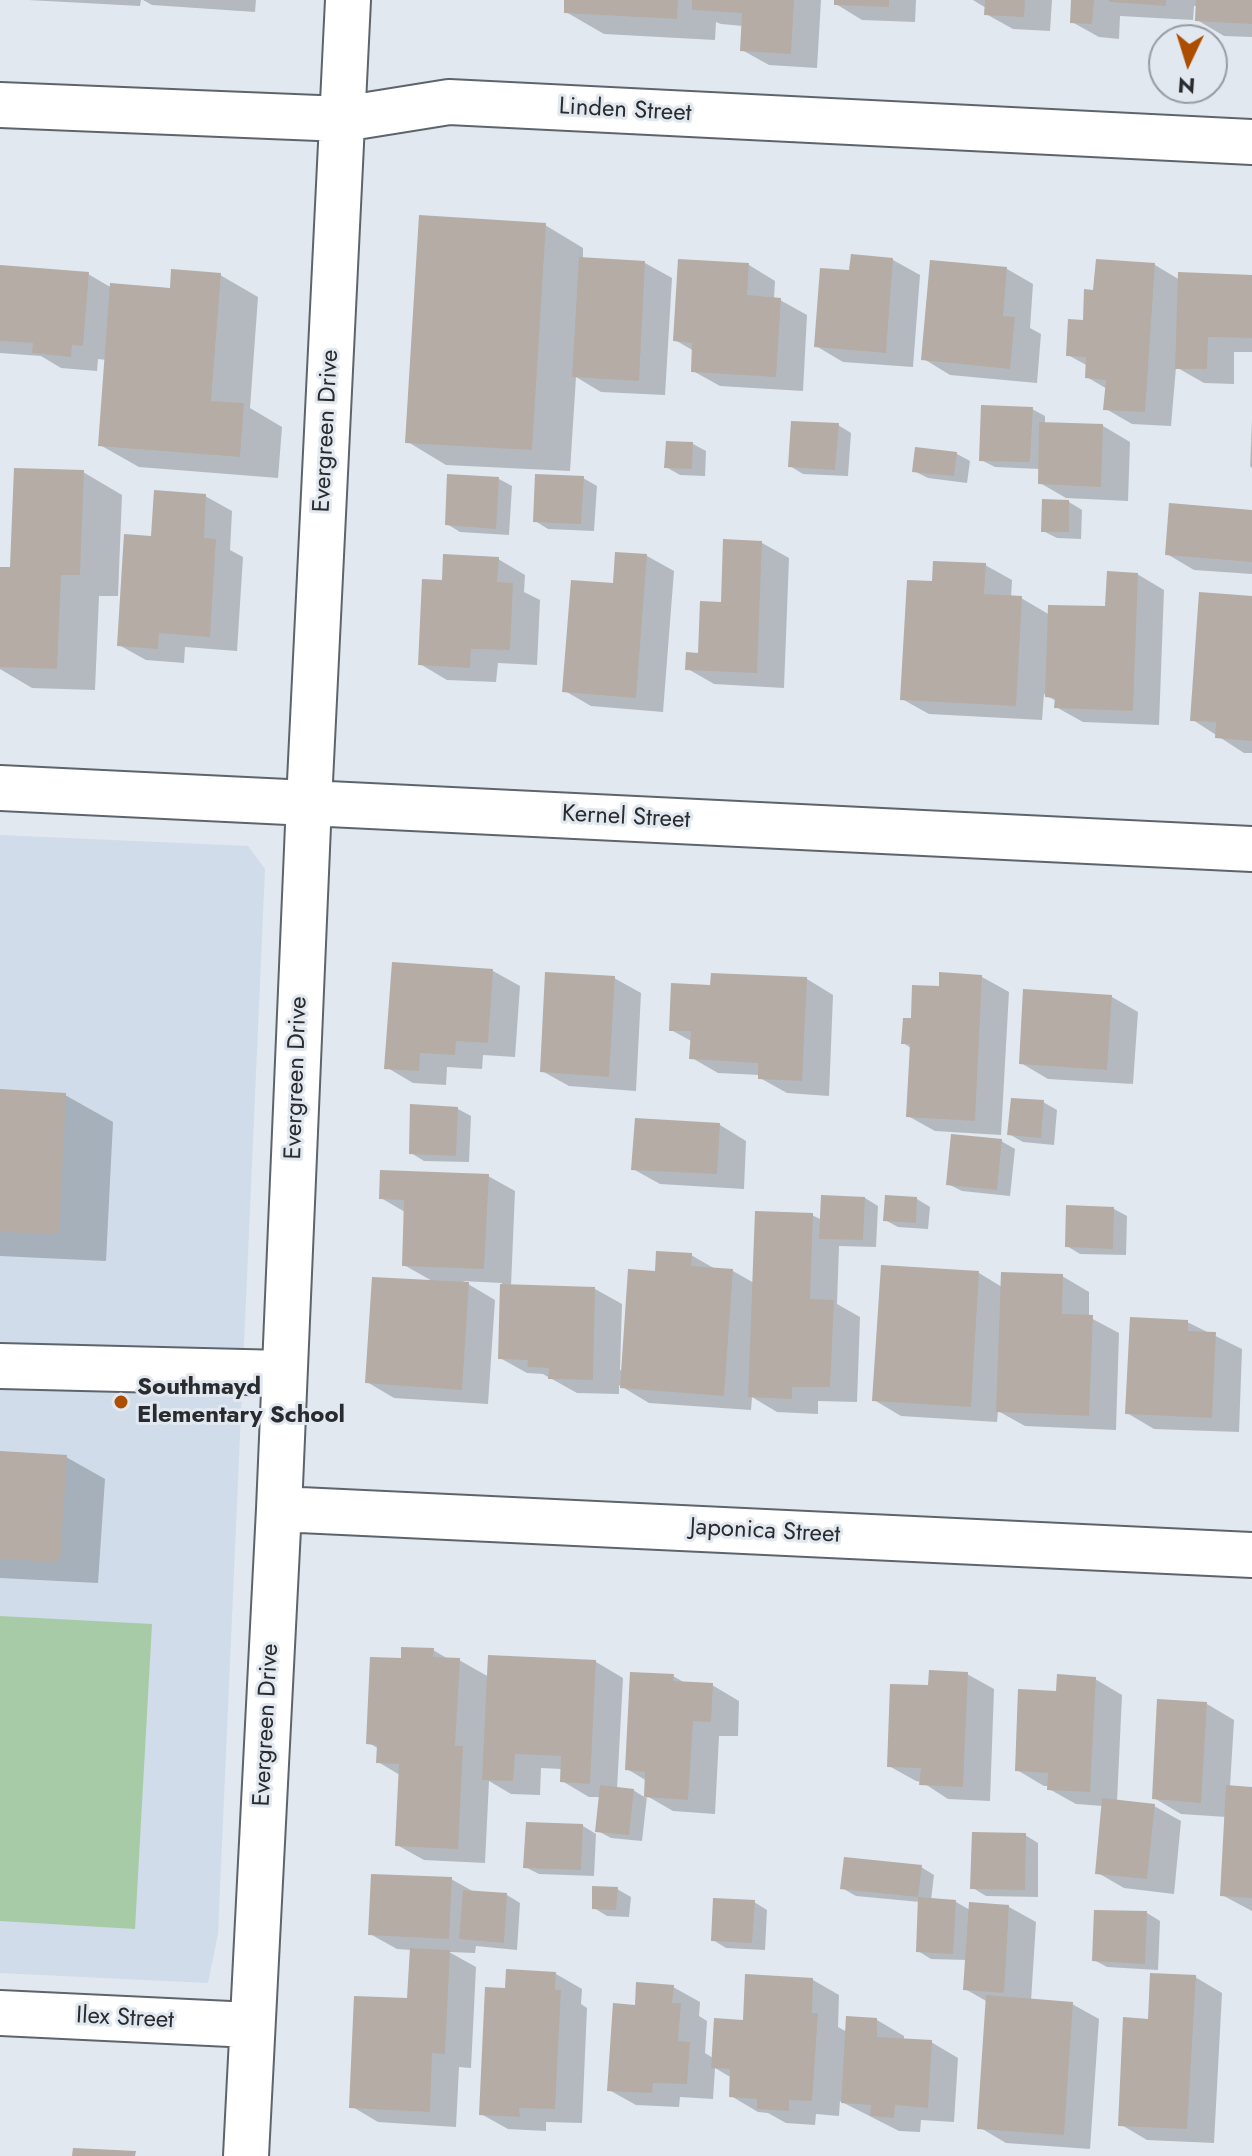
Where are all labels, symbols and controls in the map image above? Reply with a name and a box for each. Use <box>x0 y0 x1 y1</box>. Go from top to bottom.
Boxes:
north arrow <box>1148 24 1228 104</box>
text: N <box>1177 69 1196 103</box>
street label: Linden Street <box>558 93 692 129</box>
street label: Evergreen Drive <box>308 349 346 513</box>
street label: Kernel Street <box>561 800 691 836</box>
street label: Evergreen Drive <box>280 996 314 1160</box>
place label: Southmayd Elementary School <box>137 1374 345 1430</box>
marker: Southmayd Elementary School <box>112 1393 130 1411</box>
street label: Japonica Street <box>689 1514 841 1550</box>
street label: Evergreen Drive <box>248 1643 286 1807</box>
street label: Ilex Street <box>75 2002 175 2036</box>

